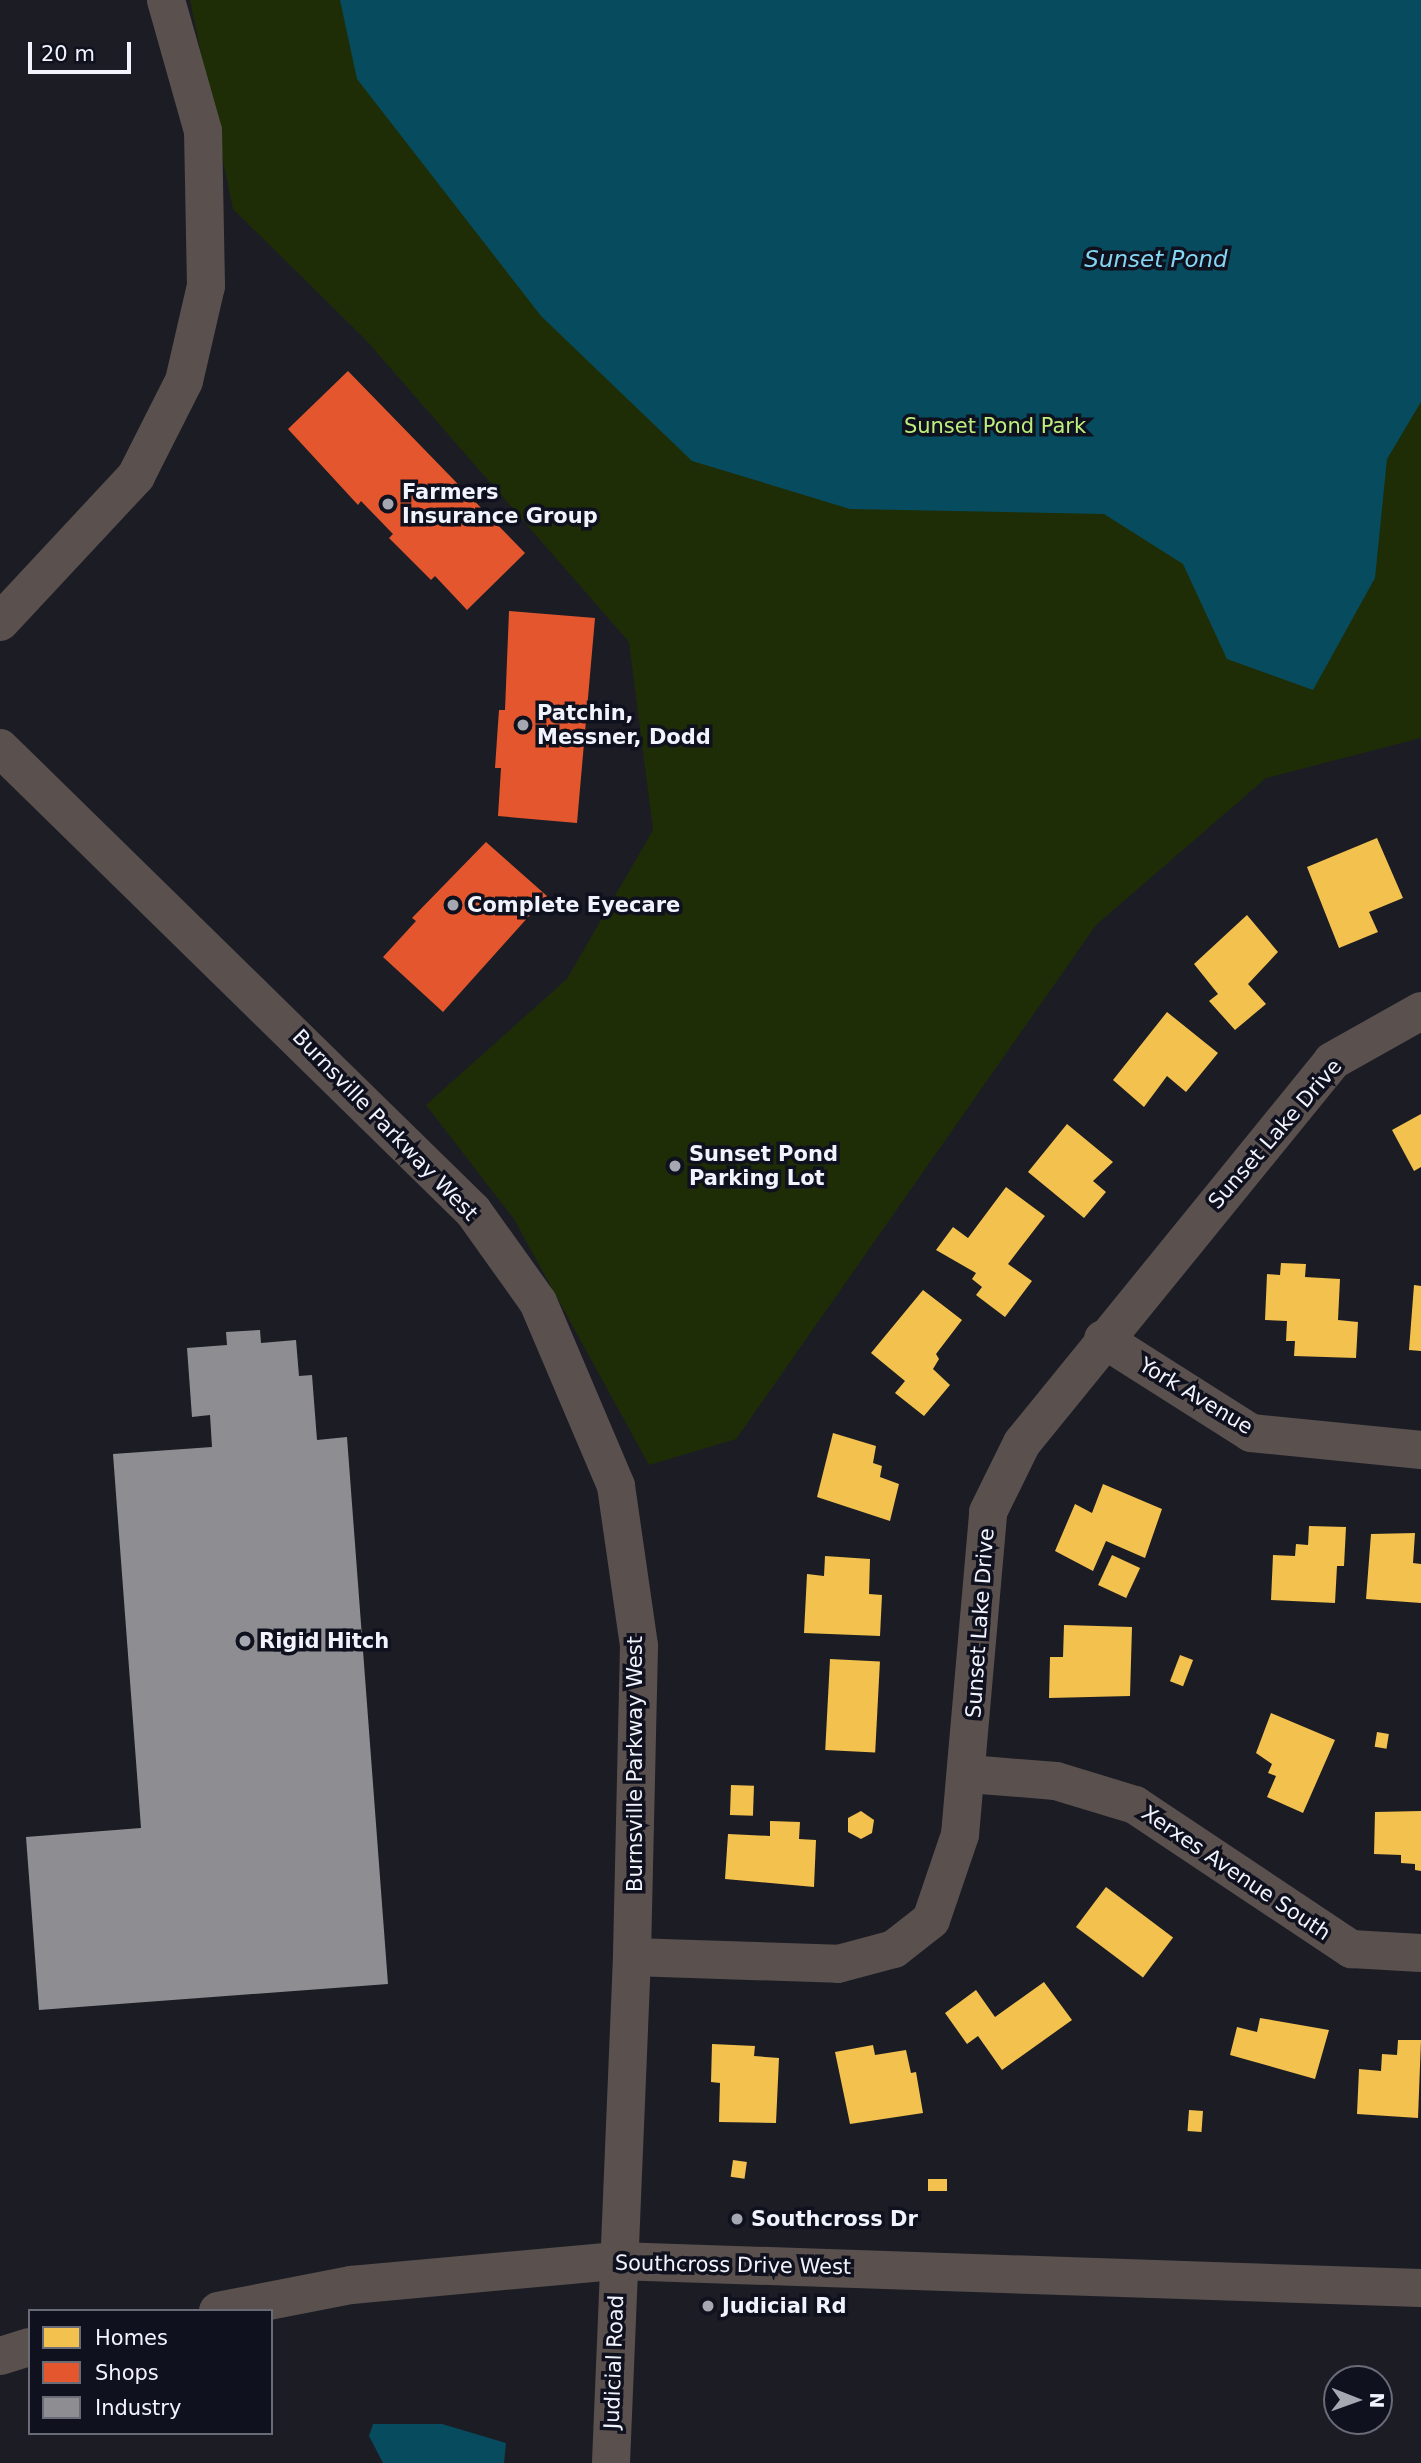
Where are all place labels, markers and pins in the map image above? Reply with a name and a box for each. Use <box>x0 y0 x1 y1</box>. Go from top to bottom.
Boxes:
place label: Farmers Insurance Group <box>402 479 598 529</box>
marker: Farmers Insurance Group <box>380 496 396 512</box>
place label: Patchin, Messner, Dodd <box>537 700 711 750</box>
marker: Patchin, Messner, Dodd <box>515 717 531 733</box>
place label: Complete Eyecare <box>467 892 680 918</box>
marker: Complete Eyecare <box>445 897 461 913</box>
place label: Sunset Pond Parking Lot <box>689 1141 838 1191</box>
marker: Sunset Pond Parking Lot <box>667 1158 683 1174</box>
place label: Rigid Hitch <box>259 1628 389 1654</box>
marker: Rigid Hitch <box>237 1633 253 1649</box>
place label: Southcross Dr <box>751 2206 918 2232</box>
marker: Southcross Dr <box>729 2211 745 2227</box>
place label: Judicial Rd <box>722 2293 847 2319</box>
marker: Judicial Rd <box>700 2298 716 2314</box>

